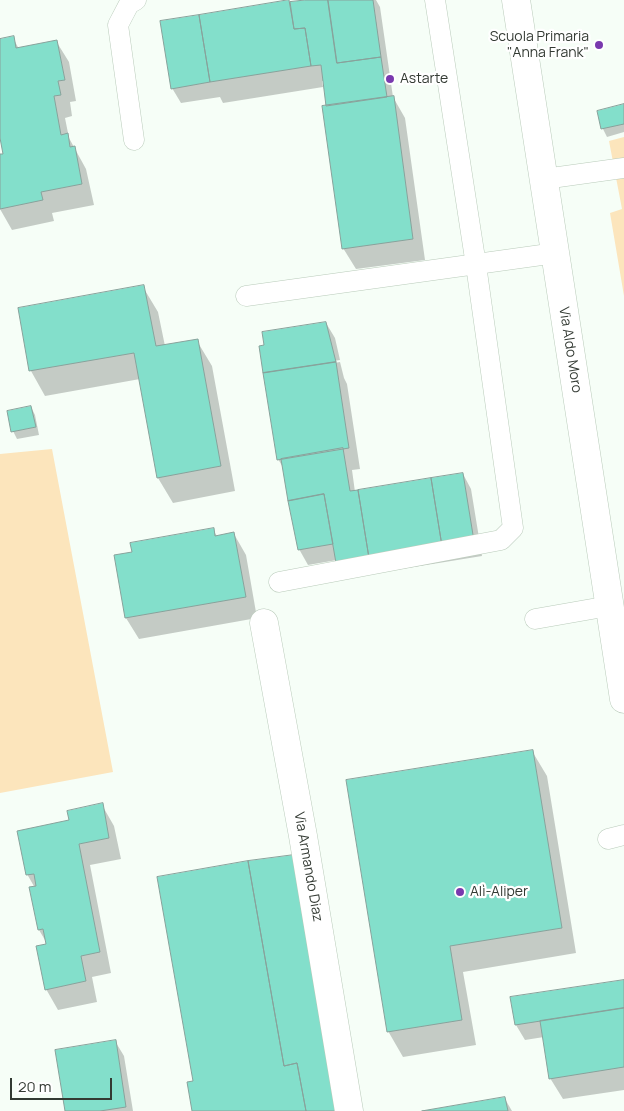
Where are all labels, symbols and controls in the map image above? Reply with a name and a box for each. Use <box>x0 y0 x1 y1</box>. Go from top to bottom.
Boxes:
place label: Scuola Primaria "Anna Frank" <box>490 29 589 62</box>
marker: Scuola Primaria "Anna Frank" <box>593 39 605 51</box>
place label: Astarte <box>400 71 448 87</box>
marker: Astarte <box>384 73 396 85</box>
street label: Via Aldo Moro <box>555 306 585 394</box>
street label: Via Armando Diaz <box>290 811 326 923</box>
place label: Alì-Aliper <box>470 884 528 900</box>
marker: Alì-Aliper <box>454 886 466 898</box>
scale bar <box>12 1068 115 1100</box>
text: 20 m <box>18 1076 51 1097</box>

